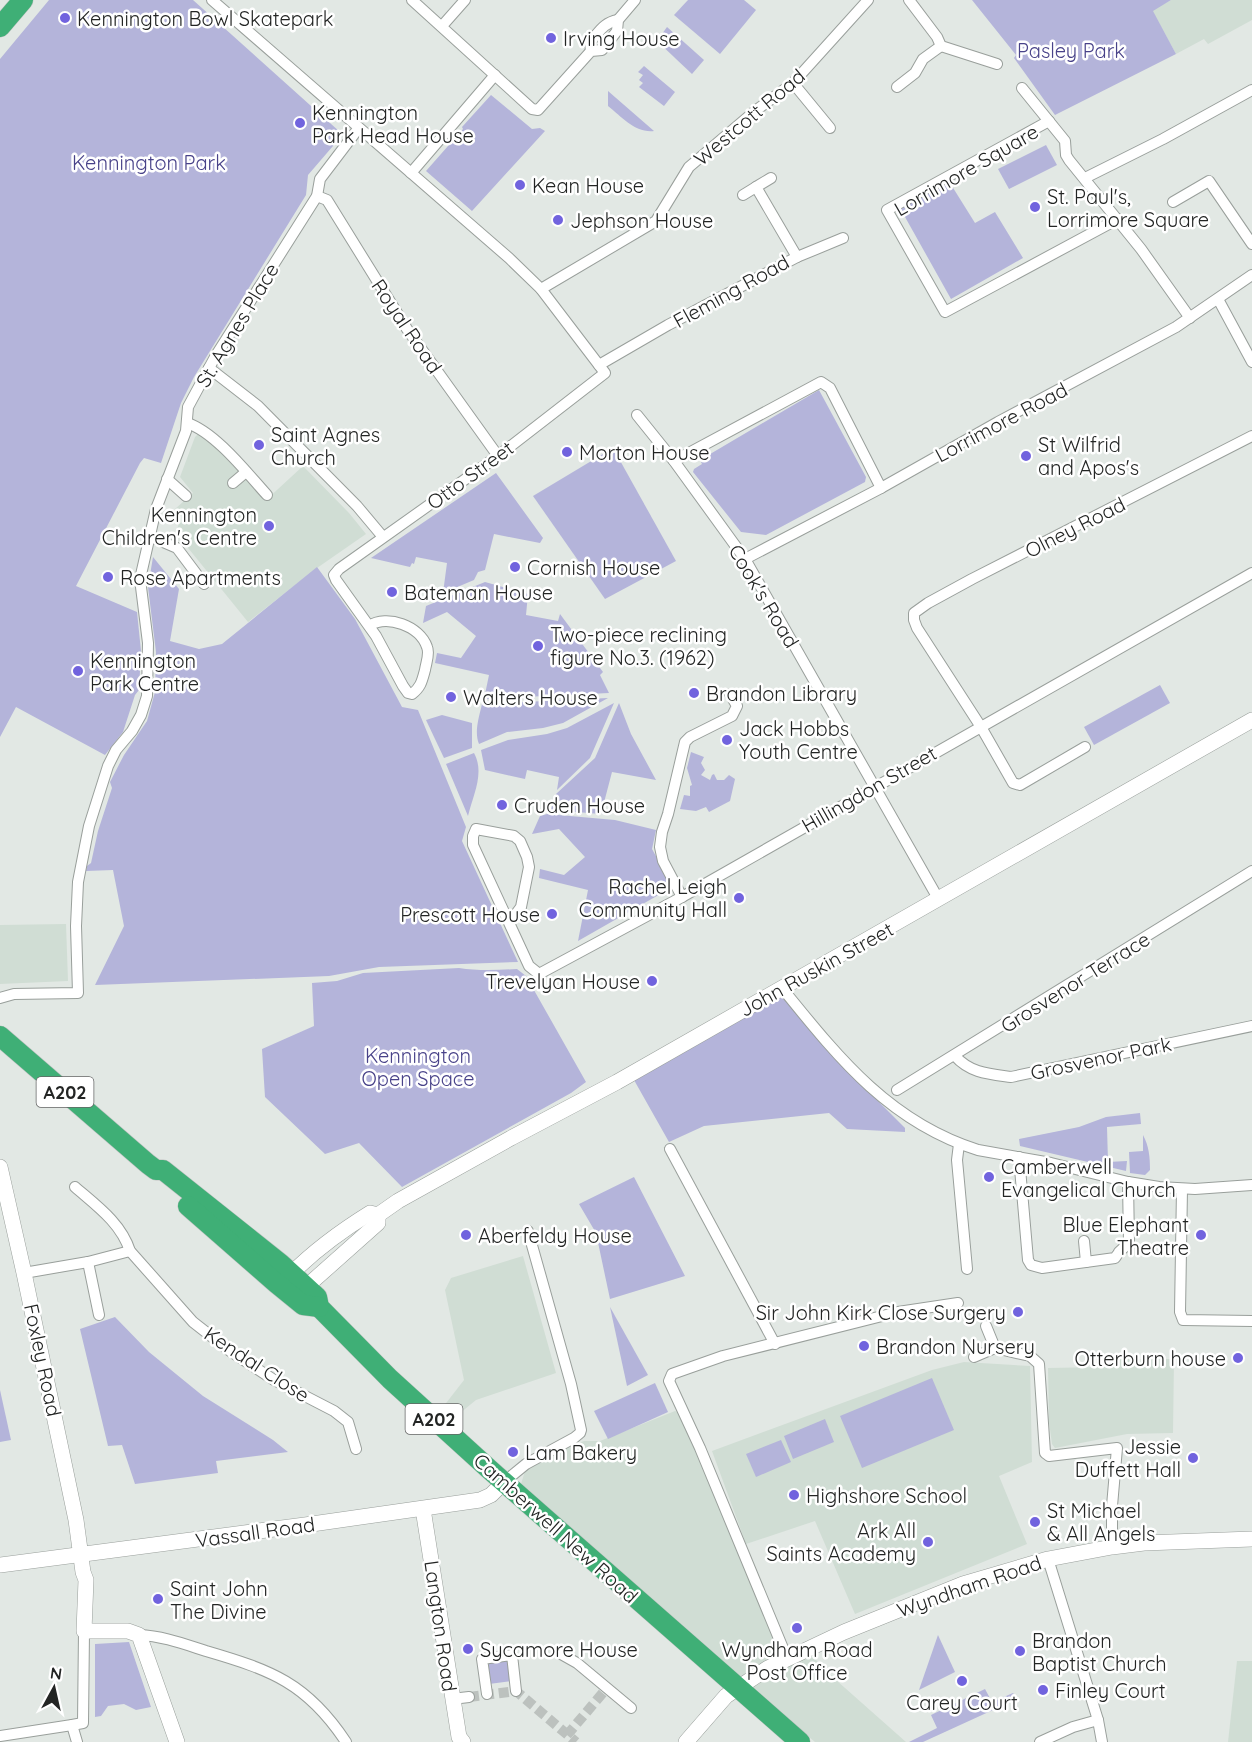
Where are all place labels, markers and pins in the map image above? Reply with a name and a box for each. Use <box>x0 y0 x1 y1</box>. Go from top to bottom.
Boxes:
place label: Kennington Bowl Skatepark <box>77 6 333 31</box>
marker: Kennington Bowl Skatepark <box>58 11 72 25</box>
place label: Irving House <box>563 26 680 51</box>
marker: Irving House <box>544 31 558 45</box>
place label: Kennington Park Head House <box>312 100 474 148</box>
marker: Kennington Park Head House <box>293 116 307 130</box>
place label: Kean House <box>532 173 644 198</box>
marker: Kean House <box>513 178 527 192</box>
place label: St. Paul's, Lorrimore Square <box>1047 184 1209 232</box>
marker: St. Paul's, Lorrimore Square <box>1028 200 1042 214</box>
place label: Jephson House <box>570 208 713 233</box>
marker: Jephson House <box>551 213 565 227</box>
place label: Saint Agnes Church <box>271 422 380 470</box>
place label: St Wilfrid and Apos's <box>1038 432 1139 480</box>
marker: Saint Agnes Church <box>252 438 266 452</box>
place label: Morton House <box>579 440 710 465</box>
marker: Morton House <box>560 445 574 459</box>
marker: St Wilfrid and Apos's <box>1019 449 1033 463</box>
place label: Kennington Children's Centre <box>102 502 257 550</box>
marker: Kennington Children's Centre <box>262 519 276 533</box>
place label: Cornish House <box>527 555 660 580</box>
marker: Cornish House <box>508 560 522 574</box>
place label: Rose Apartments <box>120 565 281 590</box>
marker: Rose Apartments <box>101 570 115 584</box>
place label: Bateman House <box>404 580 553 605</box>
marker: Bateman House <box>385 585 399 599</box>
place label: Two-piece reclining figure No.3. (1962) <box>550 622 727 670</box>
marker: Two-piece reclining figure No.3. (1962) <box>531 639 545 653</box>
place label: Kennington Park Centre <box>90 648 199 696</box>
marker: Kennington Park Centre <box>71 664 85 678</box>
place label: Brandon Library <box>706 681 857 706</box>
place label: Walters House <box>463 685 598 710</box>
marker: Brandon Library <box>687 686 701 700</box>
marker: Walters House <box>444 690 458 704</box>
place label: Jack Hobbs Youth Centre <box>739 716 858 764</box>
marker: Jack Hobbs Youth Centre <box>720 733 734 747</box>
place label: Cruden House <box>514 793 645 818</box>
marker: Cruden House <box>495 798 509 812</box>
place label: Rachel Leigh Community Hall <box>579 874 727 922</box>
marker: Rachel Leigh Community Hall <box>732 891 746 905</box>
place label: Prescott House <box>400 902 540 927</box>
marker: Prescott House <box>545 907 559 921</box>
place label: Trevelyan House <box>486 969 640 994</box>
marker: Trevelyan House <box>645 974 659 988</box>
place label: Camberwell Evangelical Church <box>1001 1154 1176 1202</box>
marker: Camberwell Evangelical Church <box>982 1170 996 1184</box>
place label: Blue Elephant Theatre <box>1062 1212 1189 1260</box>
place label: Aberfeldy House <box>478 1223 632 1248</box>
marker: Aberfeldy House <box>459 1228 473 1242</box>
marker: Blue Elephant Theatre <box>1194 1228 1208 1242</box>
place label: Sir John Kirk Close Surgery <box>756 1300 1006 1325</box>
marker: Sir John Kirk Close Surgery <box>1011 1305 1025 1319</box>
place label: Brandon Nursery <box>876 1334 1035 1359</box>
marker: Brandon Nursery <box>857 1339 871 1353</box>
place label: Otterburn house <box>1075 1346 1226 1371</box>
marker: Otterburn house <box>1231 1351 1245 1365</box>
place label: Jessie Duffett Hall <box>1075 1434 1181 1482</box>
place label: Lam Bakery <box>525 1440 637 1465</box>
marker: Lam Bakery <box>506 1445 520 1459</box>
marker: Jessie Duffett Hall <box>1186 1451 1200 1465</box>
place label: Highshore School <box>806 1483 967 1508</box>
marker: Highshore School <box>787 1488 801 1502</box>
place label: St Michael & All Angels <box>1047 1498 1156 1546</box>
marker: St Michael & All Angels <box>1028 1515 1042 1529</box>
place label: Ark All Saints Academy <box>766 1518 916 1566</box>
marker: Ark All Saints Academy <box>921 1535 935 1549</box>
place label: Saint John The Divine <box>170 1576 268 1624</box>
marker: Saint John The Divine <box>151 1592 165 1606</box>
marker: Wyndham Road Post Office <box>790 1621 804 1635</box>
place label: Brandon Baptist Church <box>1032 1628 1167 1676</box>
place label: Sycamore House <box>480 1637 638 1662</box>
place label: Wyndham Road Post Office <box>721 1637 873 1685</box>
marker: Sycamore House <box>461 1642 475 1656</box>
marker: Brandon Baptist Church <box>1013 1644 1027 1658</box>
marker: Carey Court <box>955 1674 969 1688</box>
place label: Finley Court <box>1055 1678 1166 1703</box>
marker: Finley Court <box>1036 1683 1050 1697</box>
place label: Carey Court <box>906 1690 1018 1715</box>

